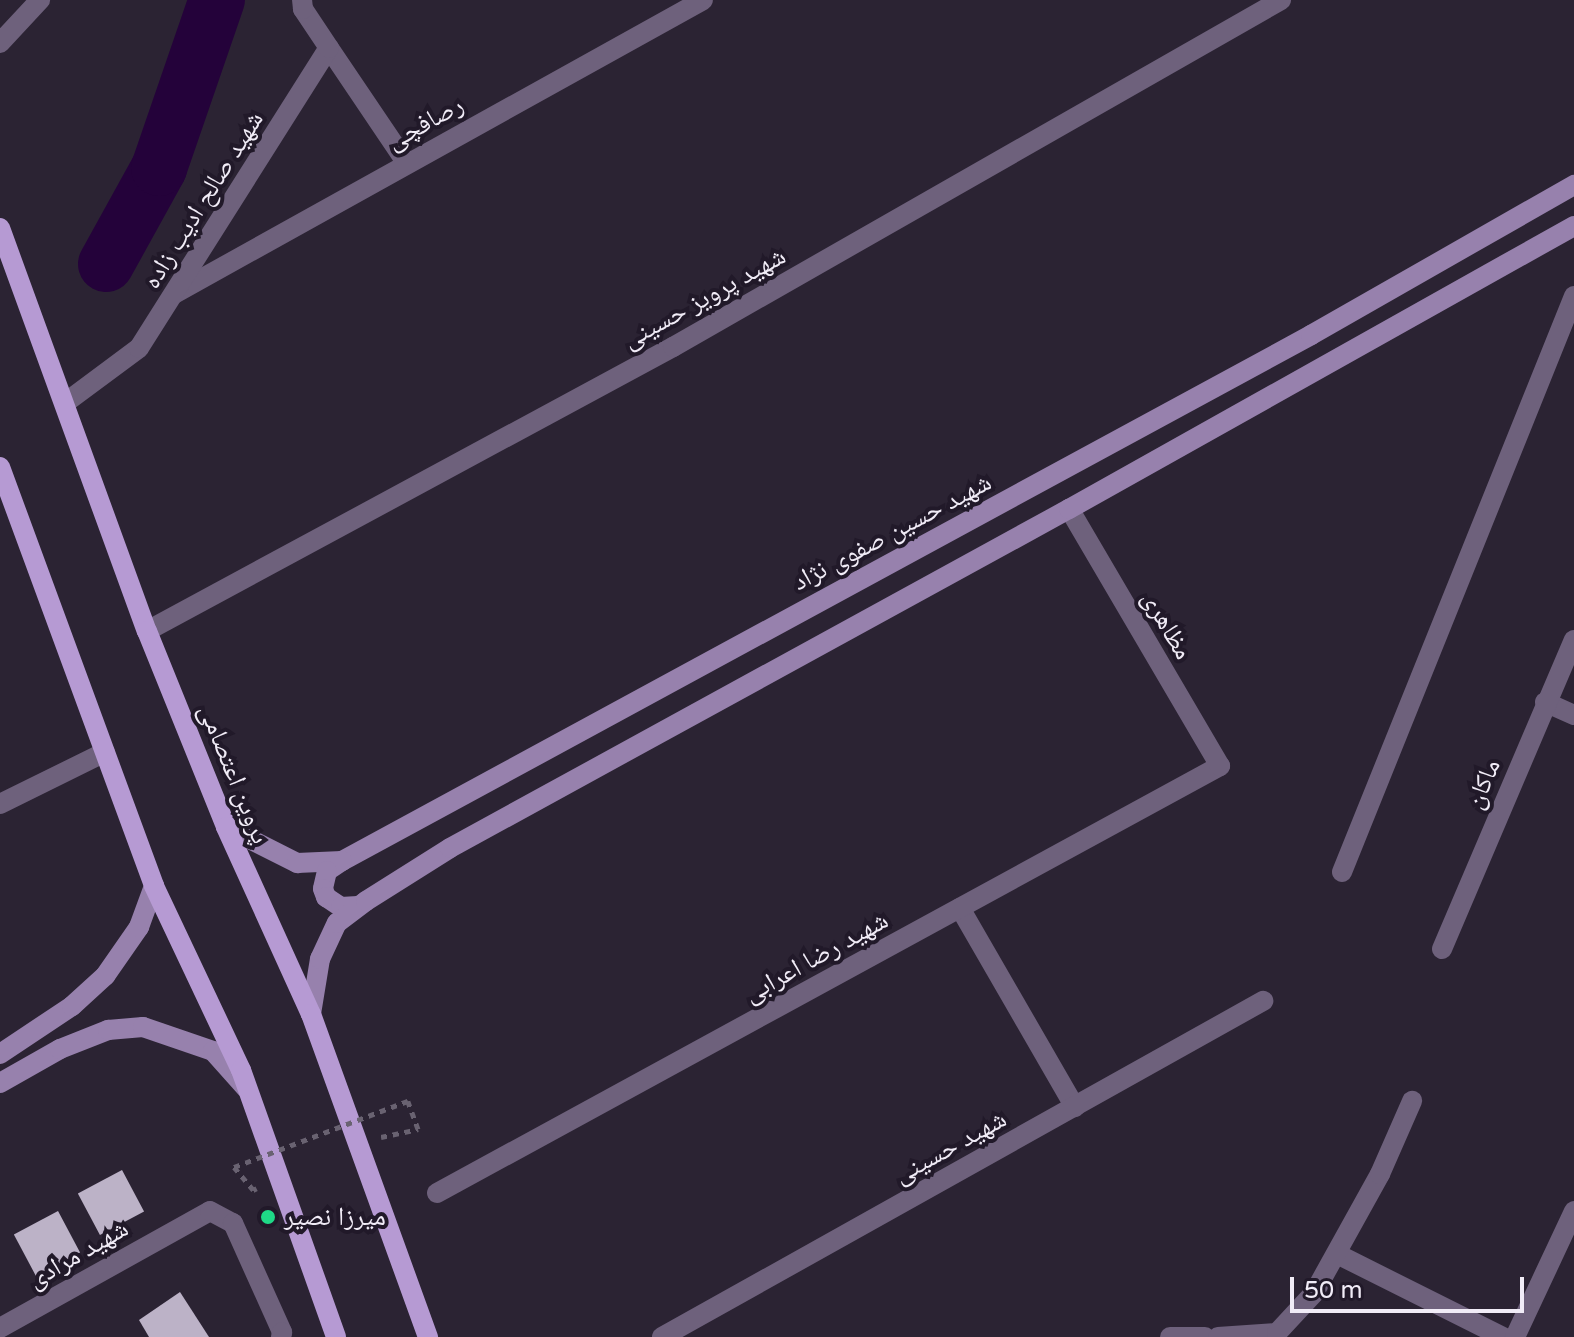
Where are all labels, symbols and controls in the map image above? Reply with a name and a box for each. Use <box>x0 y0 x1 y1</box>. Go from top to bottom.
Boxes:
street label: رصافچی <box>381 89 469 157</box>
street label: شهید صالح ادیب زاده <box>136 105 270 295</box>
street label: شهید پرویز حسینی <box>617 240 791 356</box>
street label: شهید حسین صفوی نژاد <box>787 466 997 598</box>
street label: مظاهری <box>1135 585 1199 665</box>
street label: پروین اعتصامی <box>192 700 276 848</box>
street label: ماکان <box>1459 754 1507 814</box>
street label: شهید رضا اعرابی <box>738 905 894 1009</box>
street label: شهید حسینی <box>888 1103 1012 1191</box>
place label: میرزا نصیر <box>284 1201 386 1233</box>
marker: میرزا نصیر <box>259 1208 277 1226</box>
street label: شهید مرادی <box>22 1213 134 1295</box>
scale bar <box>1294 1261 1528 1311</box>
text: 50 m <box>1304 1276 1362 1305</box>

